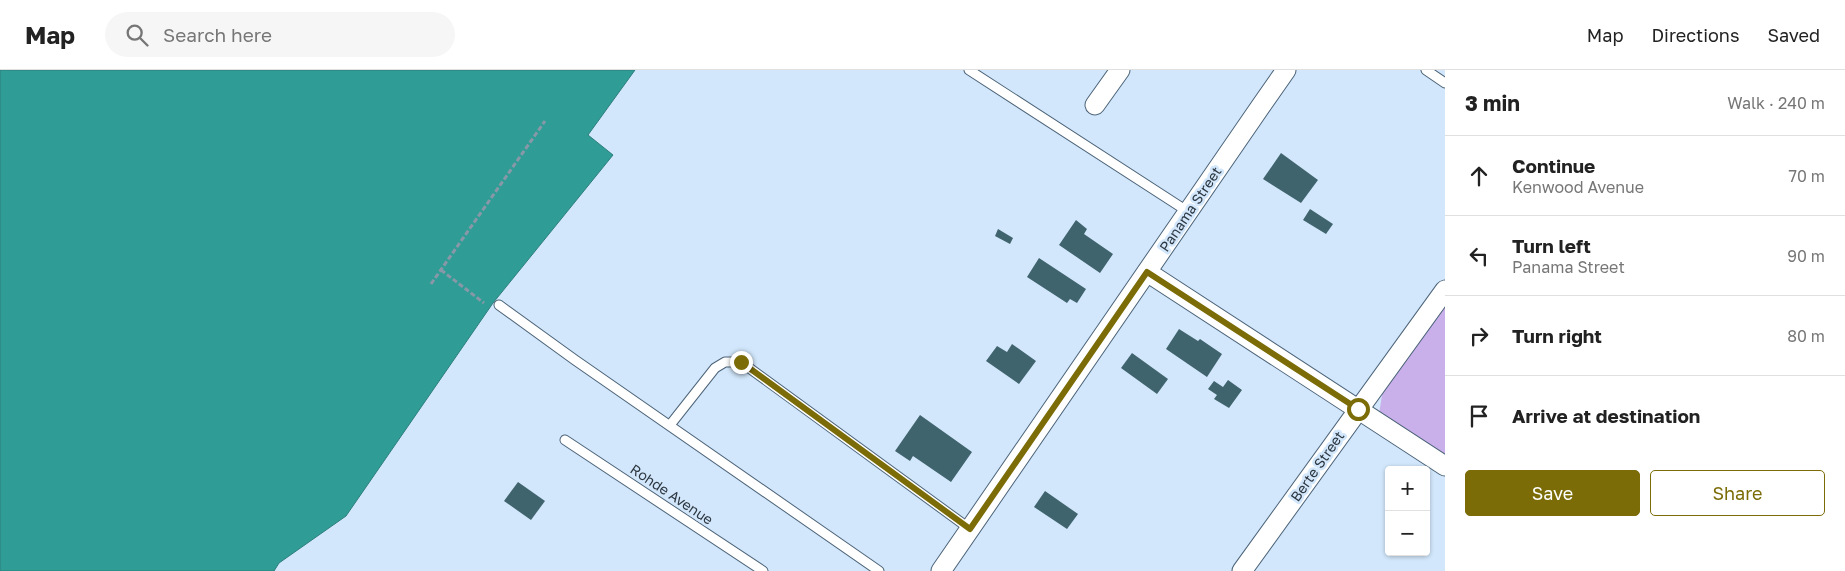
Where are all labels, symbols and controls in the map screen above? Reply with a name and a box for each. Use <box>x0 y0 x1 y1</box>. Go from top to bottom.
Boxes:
search box <box>105 12 455 57</box>
text: Map <box>25 20 75 49</box>
icon: search <box>123 21 151 49</box>
text: Search here <box>163 23 272 46</box>
text: Map <box>1587 24 1623 46</box>
text: Directions <box>1651 24 1739 46</box>
text: Saved <box>1767 24 1820 46</box>
text: 3 min <box>1465 90 1520 116</box>
text: Walk · 240 m <box>1727 93 1825 113</box>
text: Continue <box>1512 154 1595 177</box>
icon: ahead <box>1465 162 1493 190</box>
street label: Panama Street <box>1155 163 1225 255</box>
text: 70 m <box>1788 166 1825 186</box>
text: Kenwood Avenue <box>1512 177 1644 197</box>
text: Turn left <box>1512 234 1591 257</box>
icon: left <box>1465 242 1493 270</box>
text: 90 m <box>1787 246 1825 266</box>
text: Panama Street <box>1512 257 1625 277</box>
icon: right <box>1465 322 1493 350</box>
text: Turn right <box>1512 324 1602 347</box>
text: 80 m <box>1787 326 1825 346</box>
route end <box>730 351 753 374</box>
route start <box>1347 398 1370 421</box>
icon: arrive <box>1465 402 1493 430</box>
text: Arrive at destination <box>1512 404 1700 427</box>
street label: Berte Street <box>1287 428 1347 504</box>
street label: Rohde Avenue <box>627 460 717 528</box>
map controls <box>1385 466 1430 556</box>
button: + <box>1385 466 1430 511</box>
button: Save <box>1465 470 1640 516</box>
button: Share <box>1650 470 1825 516</box>
button: − <box>1385 511 1430 556</box>

